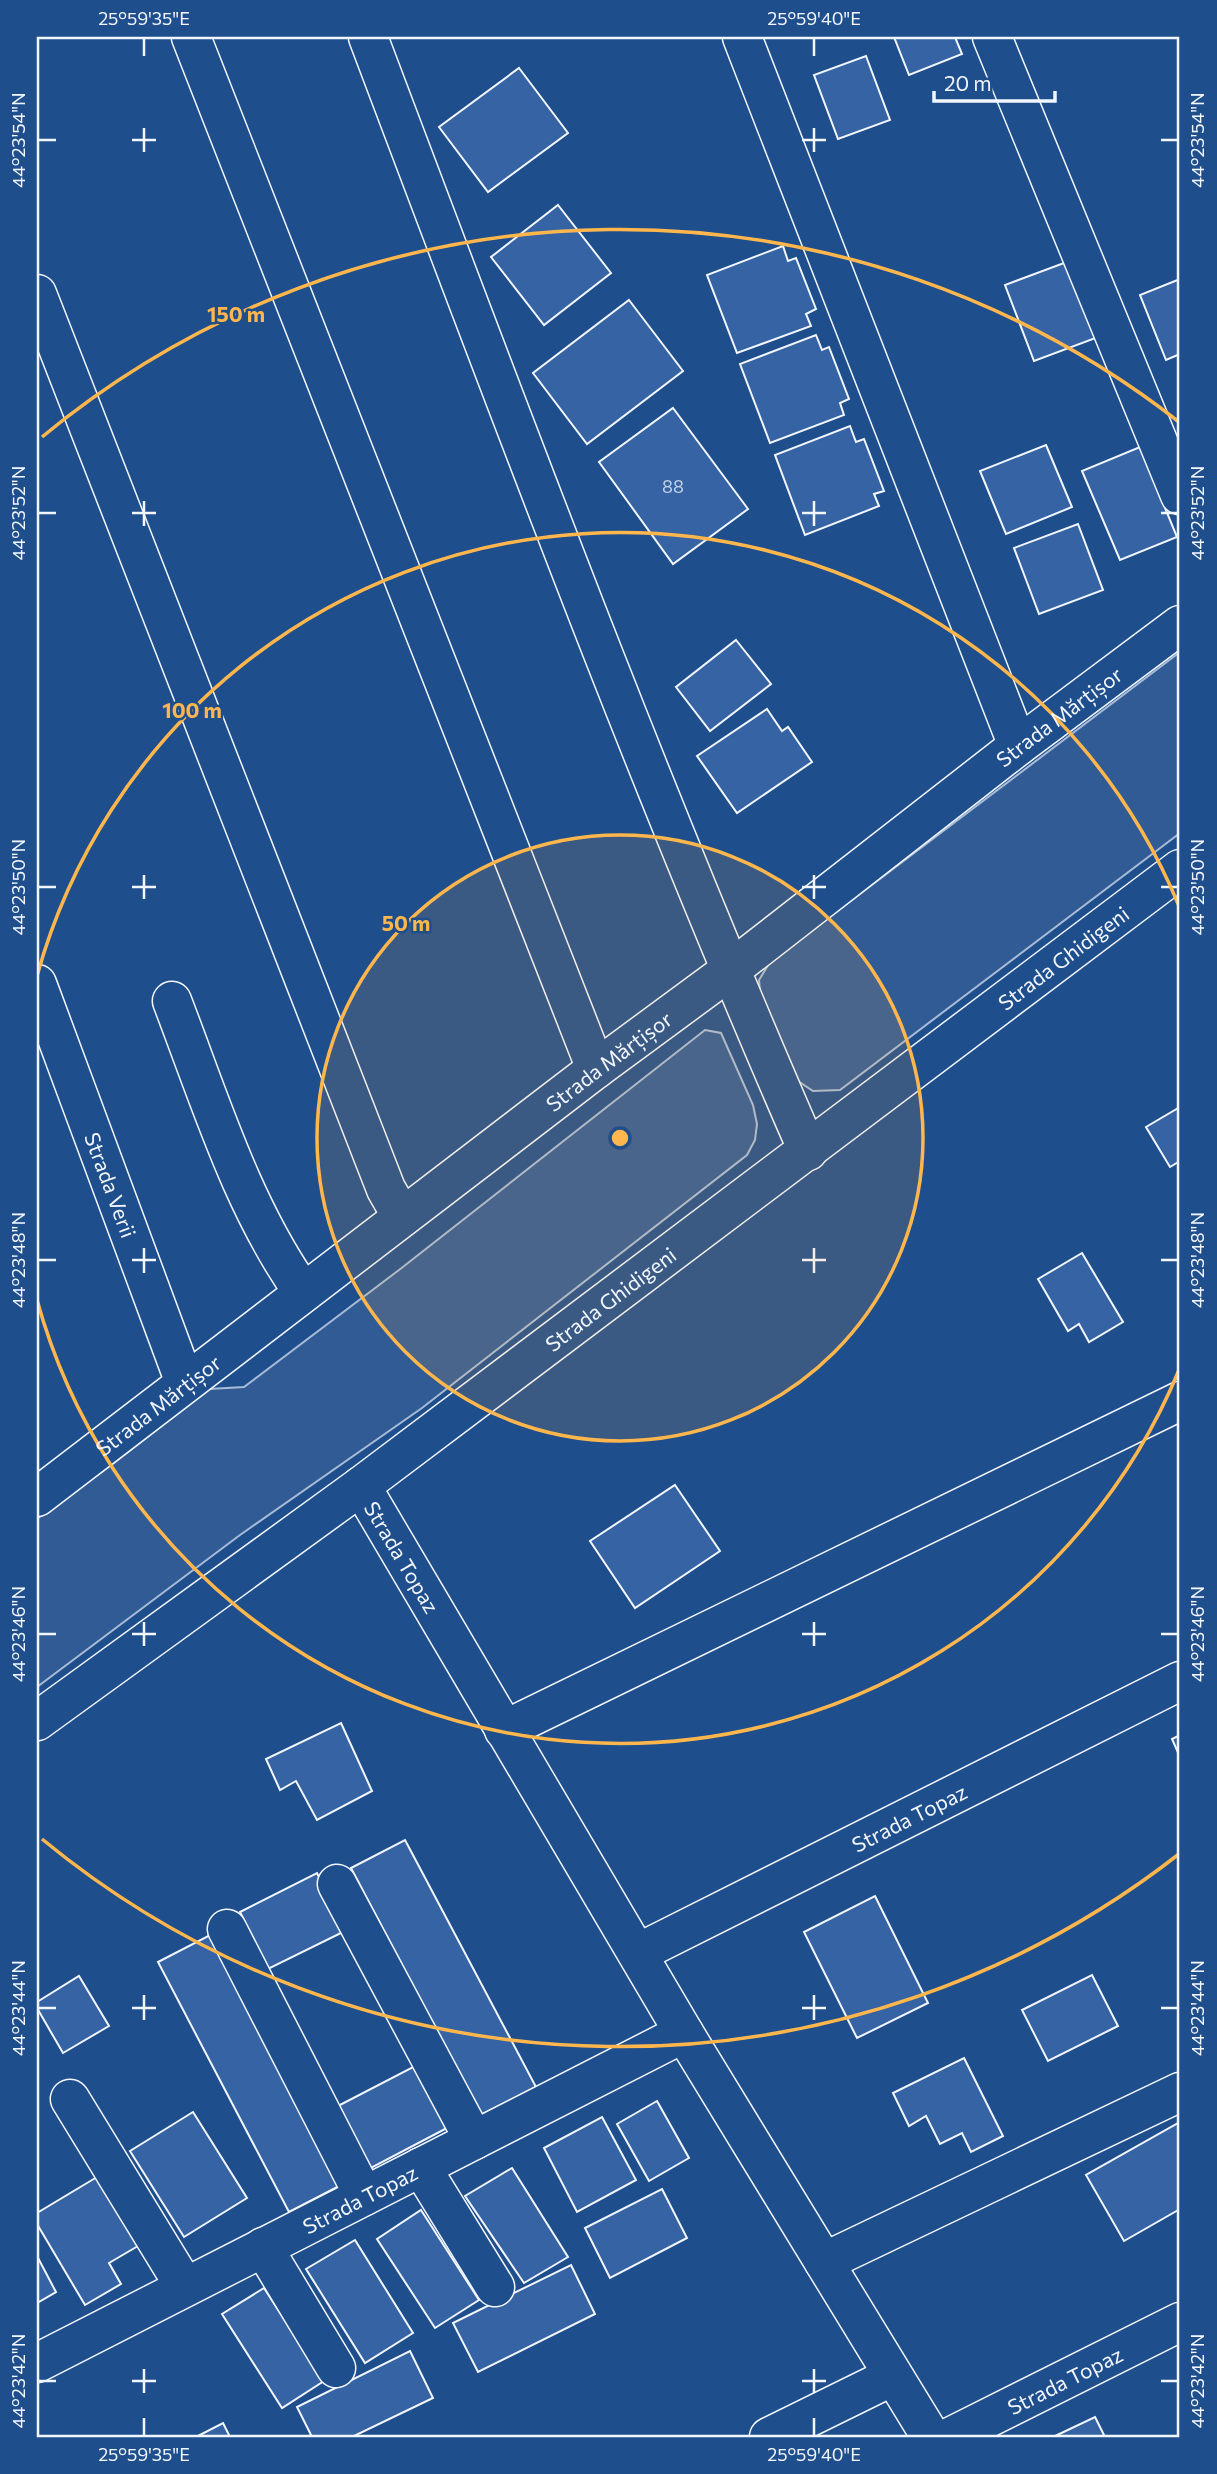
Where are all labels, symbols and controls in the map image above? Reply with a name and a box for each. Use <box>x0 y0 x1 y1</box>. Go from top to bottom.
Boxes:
text: 25°59'35"E <box>98 7 190 29</box>
text: 25°59'40"E <box>767 7 861 29</box>
scale bar <box>934 60 1054 104</box>
text: 20 m <box>944 70 992 95</box>
text: 44°23'54"N <box>7 92 29 188</box>
text: 44°23'54"N <box>1186 92 1208 188</box>
text: 150 m <box>207 301 265 326</box>
text: 44°23'52"N <box>7 466 29 560</box>
text: 44°23'52"N <box>1186 466 1208 560</box>
house number: 88 <box>662 475 684 497</box>
street label: Strada Mărțișor <box>991 661 1126 771</box>
text: 100 m <box>162 697 222 722</box>
text: 44°23'50"N <box>7 839 29 935</box>
text: 44°23'50"N <box>1186 839 1208 935</box>
street label: Strada Ghidigeni <box>993 900 1133 1015</box>
text: 50 m <box>382 910 430 935</box>
street label: Strada Mărțișor <box>540 1005 676 1116</box>
centre of rings <box>608 1126 632 1150</box>
street label: Strada Verii <box>81 1129 142 1241</box>
text: 44°23'48"N <box>7 1212 29 1308</box>
text: 44°23'48"N <box>1186 1212 1208 1308</box>
street label: Strada Ghidigeni <box>540 1241 680 1356</box>
street label: Strada Mărțișor <box>90 1349 225 1460</box>
street label: Strada Topaz <box>360 1496 445 1617</box>
text: 44°23'46"N <box>7 1586 29 1682</box>
text: 44°23'46"N <box>1186 1586 1208 1682</box>
street label: Strada Topaz <box>847 1778 970 1856</box>
text: 44°23'44"N <box>7 1960 29 2056</box>
text: 44°23'44"N <box>1186 1960 1208 2056</box>
street label: Strada Topaz <box>298 2159 421 2238</box>
text: 44°23'42"N <box>7 2334 29 2428</box>
text: 44°23'42"N <box>1186 2334 1208 2428</box>
street label: Strada Topaz <box>1003 2341 1126 2419</box>
text: 25°59'35"E <box>98 2443 190 2465</box>
text: 25°59'40"E <box>767 2443 861 2465</box>

